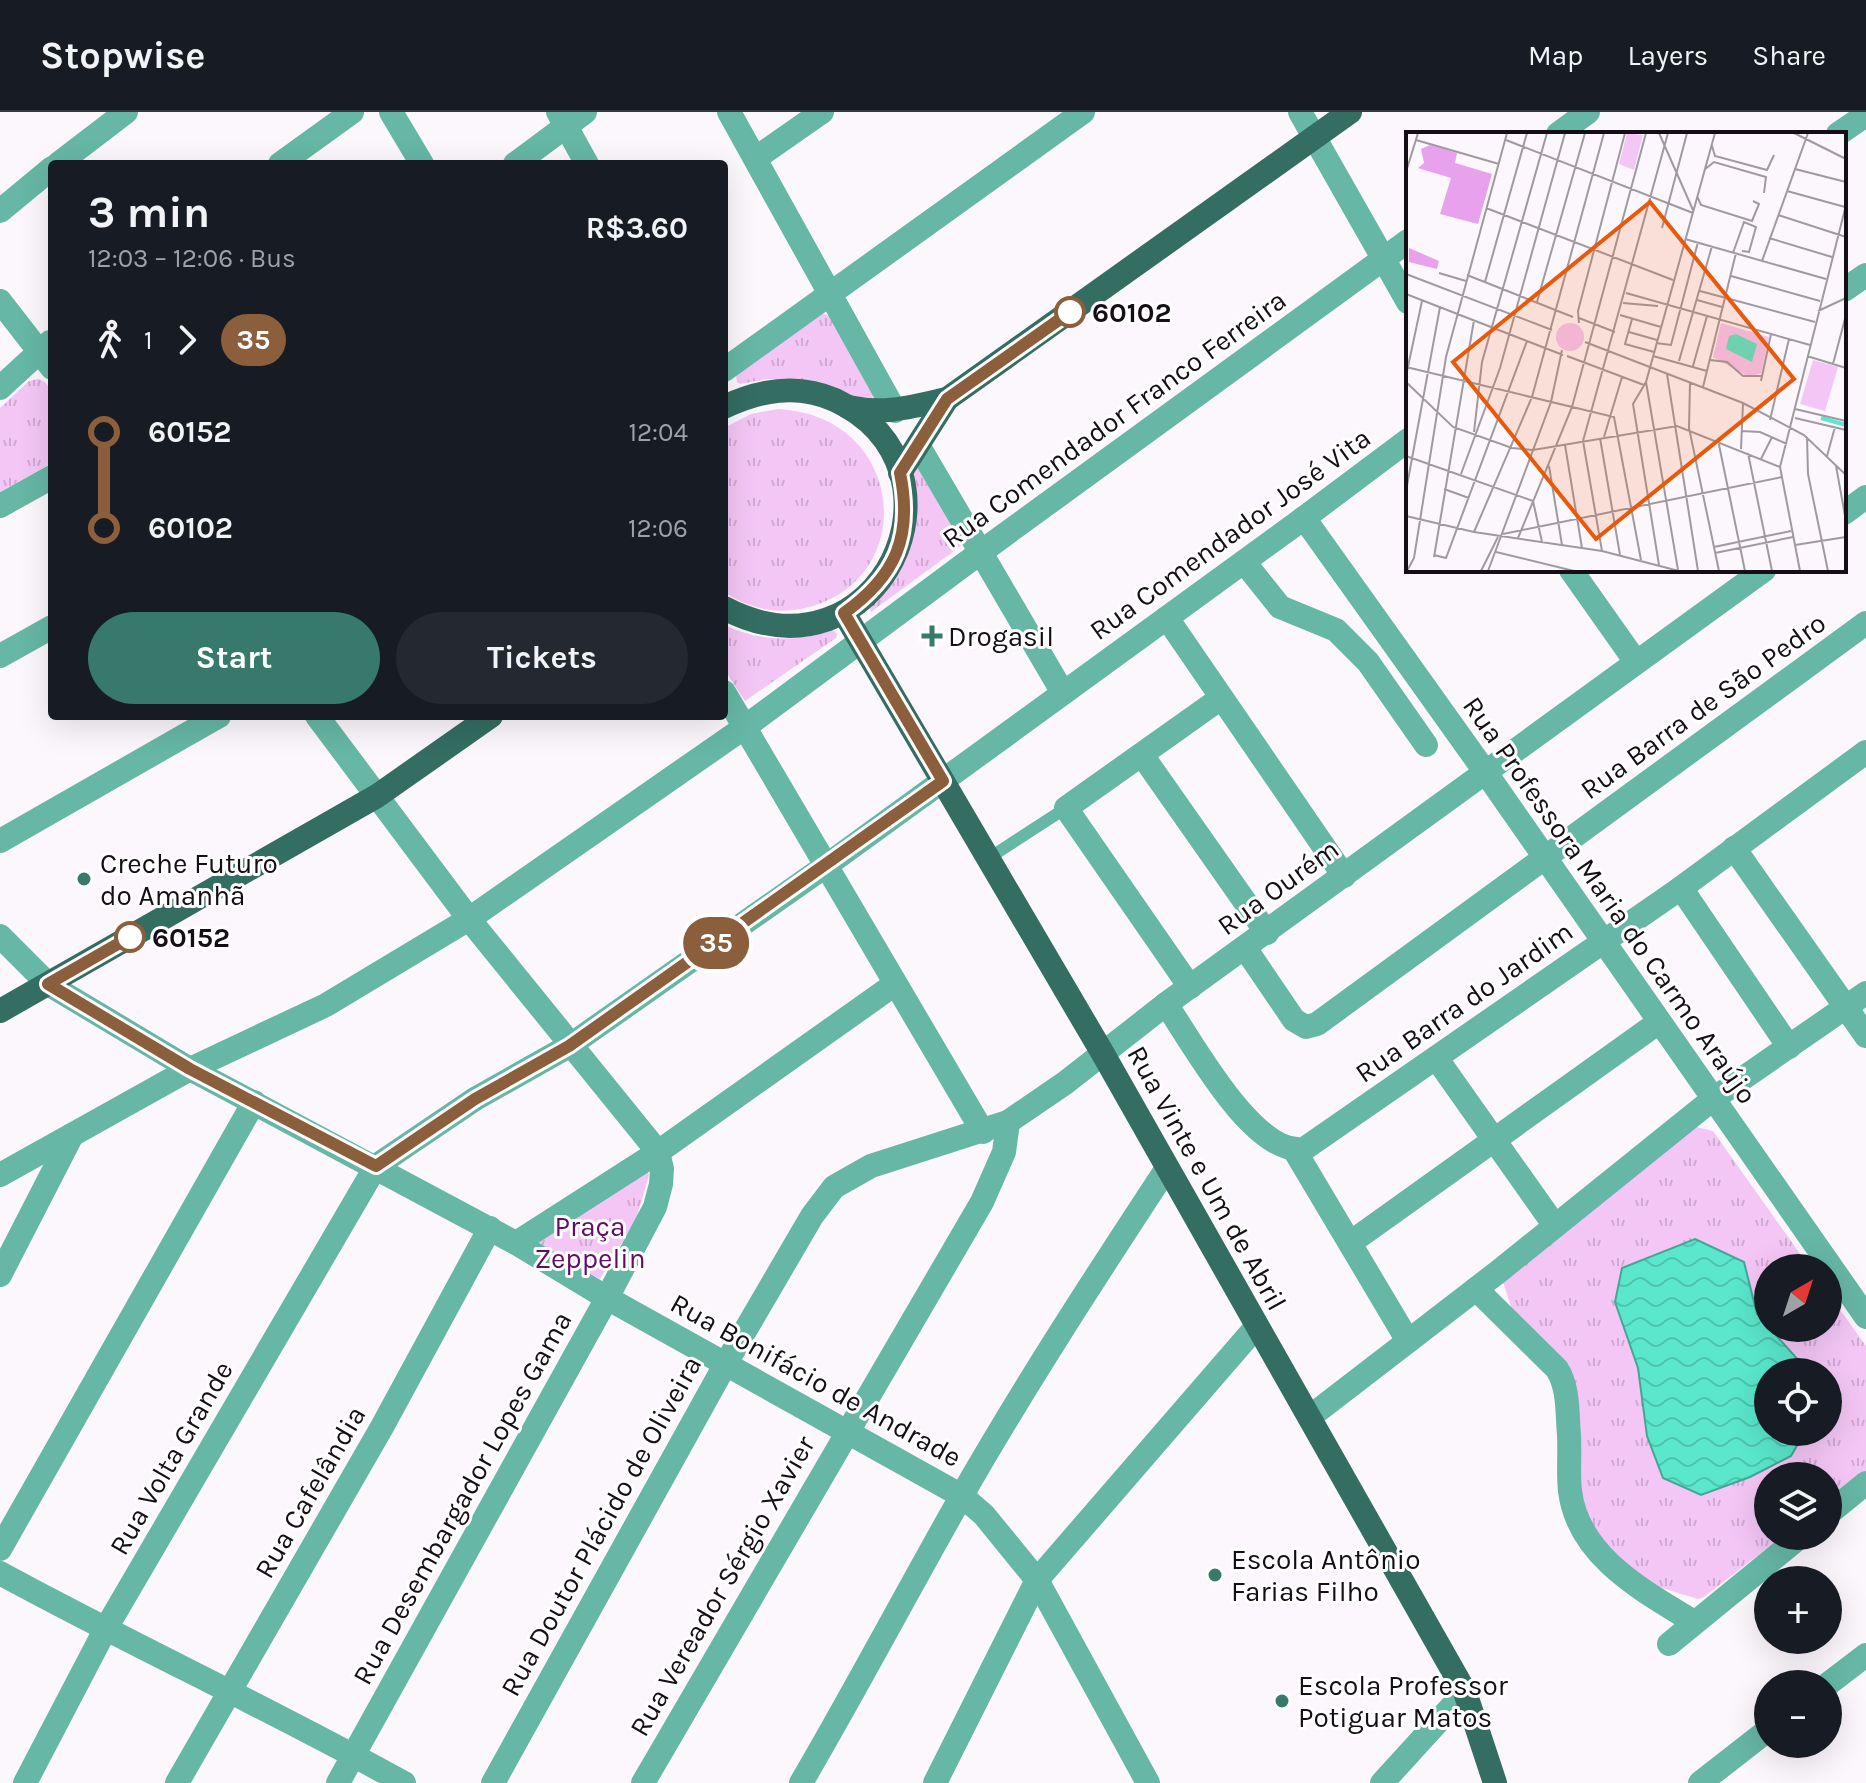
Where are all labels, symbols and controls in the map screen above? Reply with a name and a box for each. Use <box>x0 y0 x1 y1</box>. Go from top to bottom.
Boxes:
text: Stopwise <box>40 33 205 78</box>
text: Map <box>1528 39 1583 72</box>
text: Layers <box>1627 39 1708 72</box>
text: Share <box>1752 39 1826 72</box>
inset map <box>1406 132 1846 572</box>
text: 3 min <box>88 187 210 238</box>
text: R$3.60 <box>586 210 688 246</box>
text: 12:03 – 12:06 · Bus <box>88 243 296 274</box>
street label: Rua Comendador Franco Ferreira <box>936 283 1292 555</box>
place label: 60102 <box>1092 296 1171 329</box>
marker: 60102 <box>1055 297 1085 327</box>
icon: walk <box>88 318 132 362</box>
icon: forward <box>165 318 209 362</box>
text: 35 <box>237 323 270 356</box>
text: 1 <box>144 325 153 356</box>
text: 60152 <box>148 414 232 450</box>
text: 12:04 <box>628 417 688 448</box>
street label: Rua Comendador José Vita <box>1083 421 1377 647</box>
text: 60102 <box>148 510 233 546</box>
text: 12:06 <box>628 513 688 544</box>
street label: Rua Barra de São Pedro <box>1574 606 1832 806</box>
button: Start <box>88 612 380 704</box>
button: Tickets <box>396 612 688 704</box>
place label: Drogasil <box>948 620 1054 653</box>
marker: Drogasil <box>923 627 941 645</box>
street label: Rua Professora Maria do Carmo Araújo <box>1456 690 1764 1110</box>
street label: Rua Ourém <box>1211 832 1345 942</box>
place label: Creche Futuro do Amanhã <box>100 847 278 912</box>
marker: Creche Futuro do Amanhã <box>75 870 93 888</box>
street label: Rua Barra do Jardim <box>1349 915 1579 1089</box>
line badge: 35 <box>680 917 752 969</box>
place label: 60152 <box>152 921 230 954</box>
marker: 60152 <box>115 922 145 952</box>
text: 35 <box>699 926 733 959</box>
street label: Rua Vinte e Um de Abril <box>1120 1040 1294 1316</box>
park label: Praça Zeppelin <box>534 1210 646 1275</box>
north arrow <box>1754 1254 1842 1342</box>
map controls <box>1754 1254 1842 1758</box>
street label: Rua Bonifácio de Andrade <box>665 1286 967 1474</box>
street label: Rua Desembargador Lopes Gama <box>345 1306 579 1690</box>
street label: Rua Doutor Plácido de Oliveira <box>494 1350 708 1702</box>
street label: Rua Volta Grande <box>102 1355 240 1561</box>
button: locate <box>1754 1358 1842 1446</box>
street label: Rua Cafelândia <box>247 1400 373 1584</box>
street label: Rua Vereador Sérgio Xavier <box>622 1429 822 1742</box>
button: layers <box>1754 1462 1842 1550</box>
place label: Escola Antônio Farias Filho <box>1231 1543 1420 1608</box>
marker: Escola Antônio Farias Filho <box>1206 1566 1224 1584</box>
button: + <box>1754 1566 1842 1654</box>
place label: Escola Professor Potiguar Matos <box>1298 1669 1509 1734</box>
button: − <box>1754 1670 1842 1758</box>
marker: Escola Professor Potiguar Matos <box>1273 1692 1291 1710</box>

